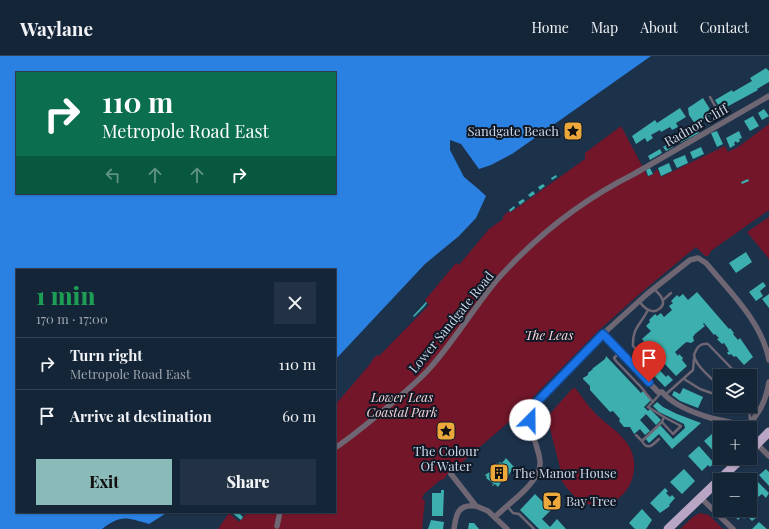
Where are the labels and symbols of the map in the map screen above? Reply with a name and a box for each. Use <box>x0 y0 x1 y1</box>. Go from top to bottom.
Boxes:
street label: Radnor Cliff <box>661 99 732 150</box>
place icon: Sandgate Beach <box>562 120 584 142</box>
place label: Sandgate Beach <box>467 122 559 139</box>
street label: Lower Sandgate Road <box>404 267 497 376</box>
park label: The Leas <box>525 326 573 343</box>
pin <box>632 341 666 382</box>
park label: Lower Leas Coastal Park <box>367 388 438 420</box>
position arrow <box>509 399 551 441</box>
place icon: The Colour Of Water <box>435 420 457 442</box>
place label: The Colour Of Water <box>413 442 479 474</box>
building icon: The Manor House <box>488 462 510 484</box>
place label: The Manor House <box>513 464 617 481</box>
bar icon: Bay Tree <box>541 490 563 512</box>
place label: Bay Tree <box>566 492 617 509</box>

